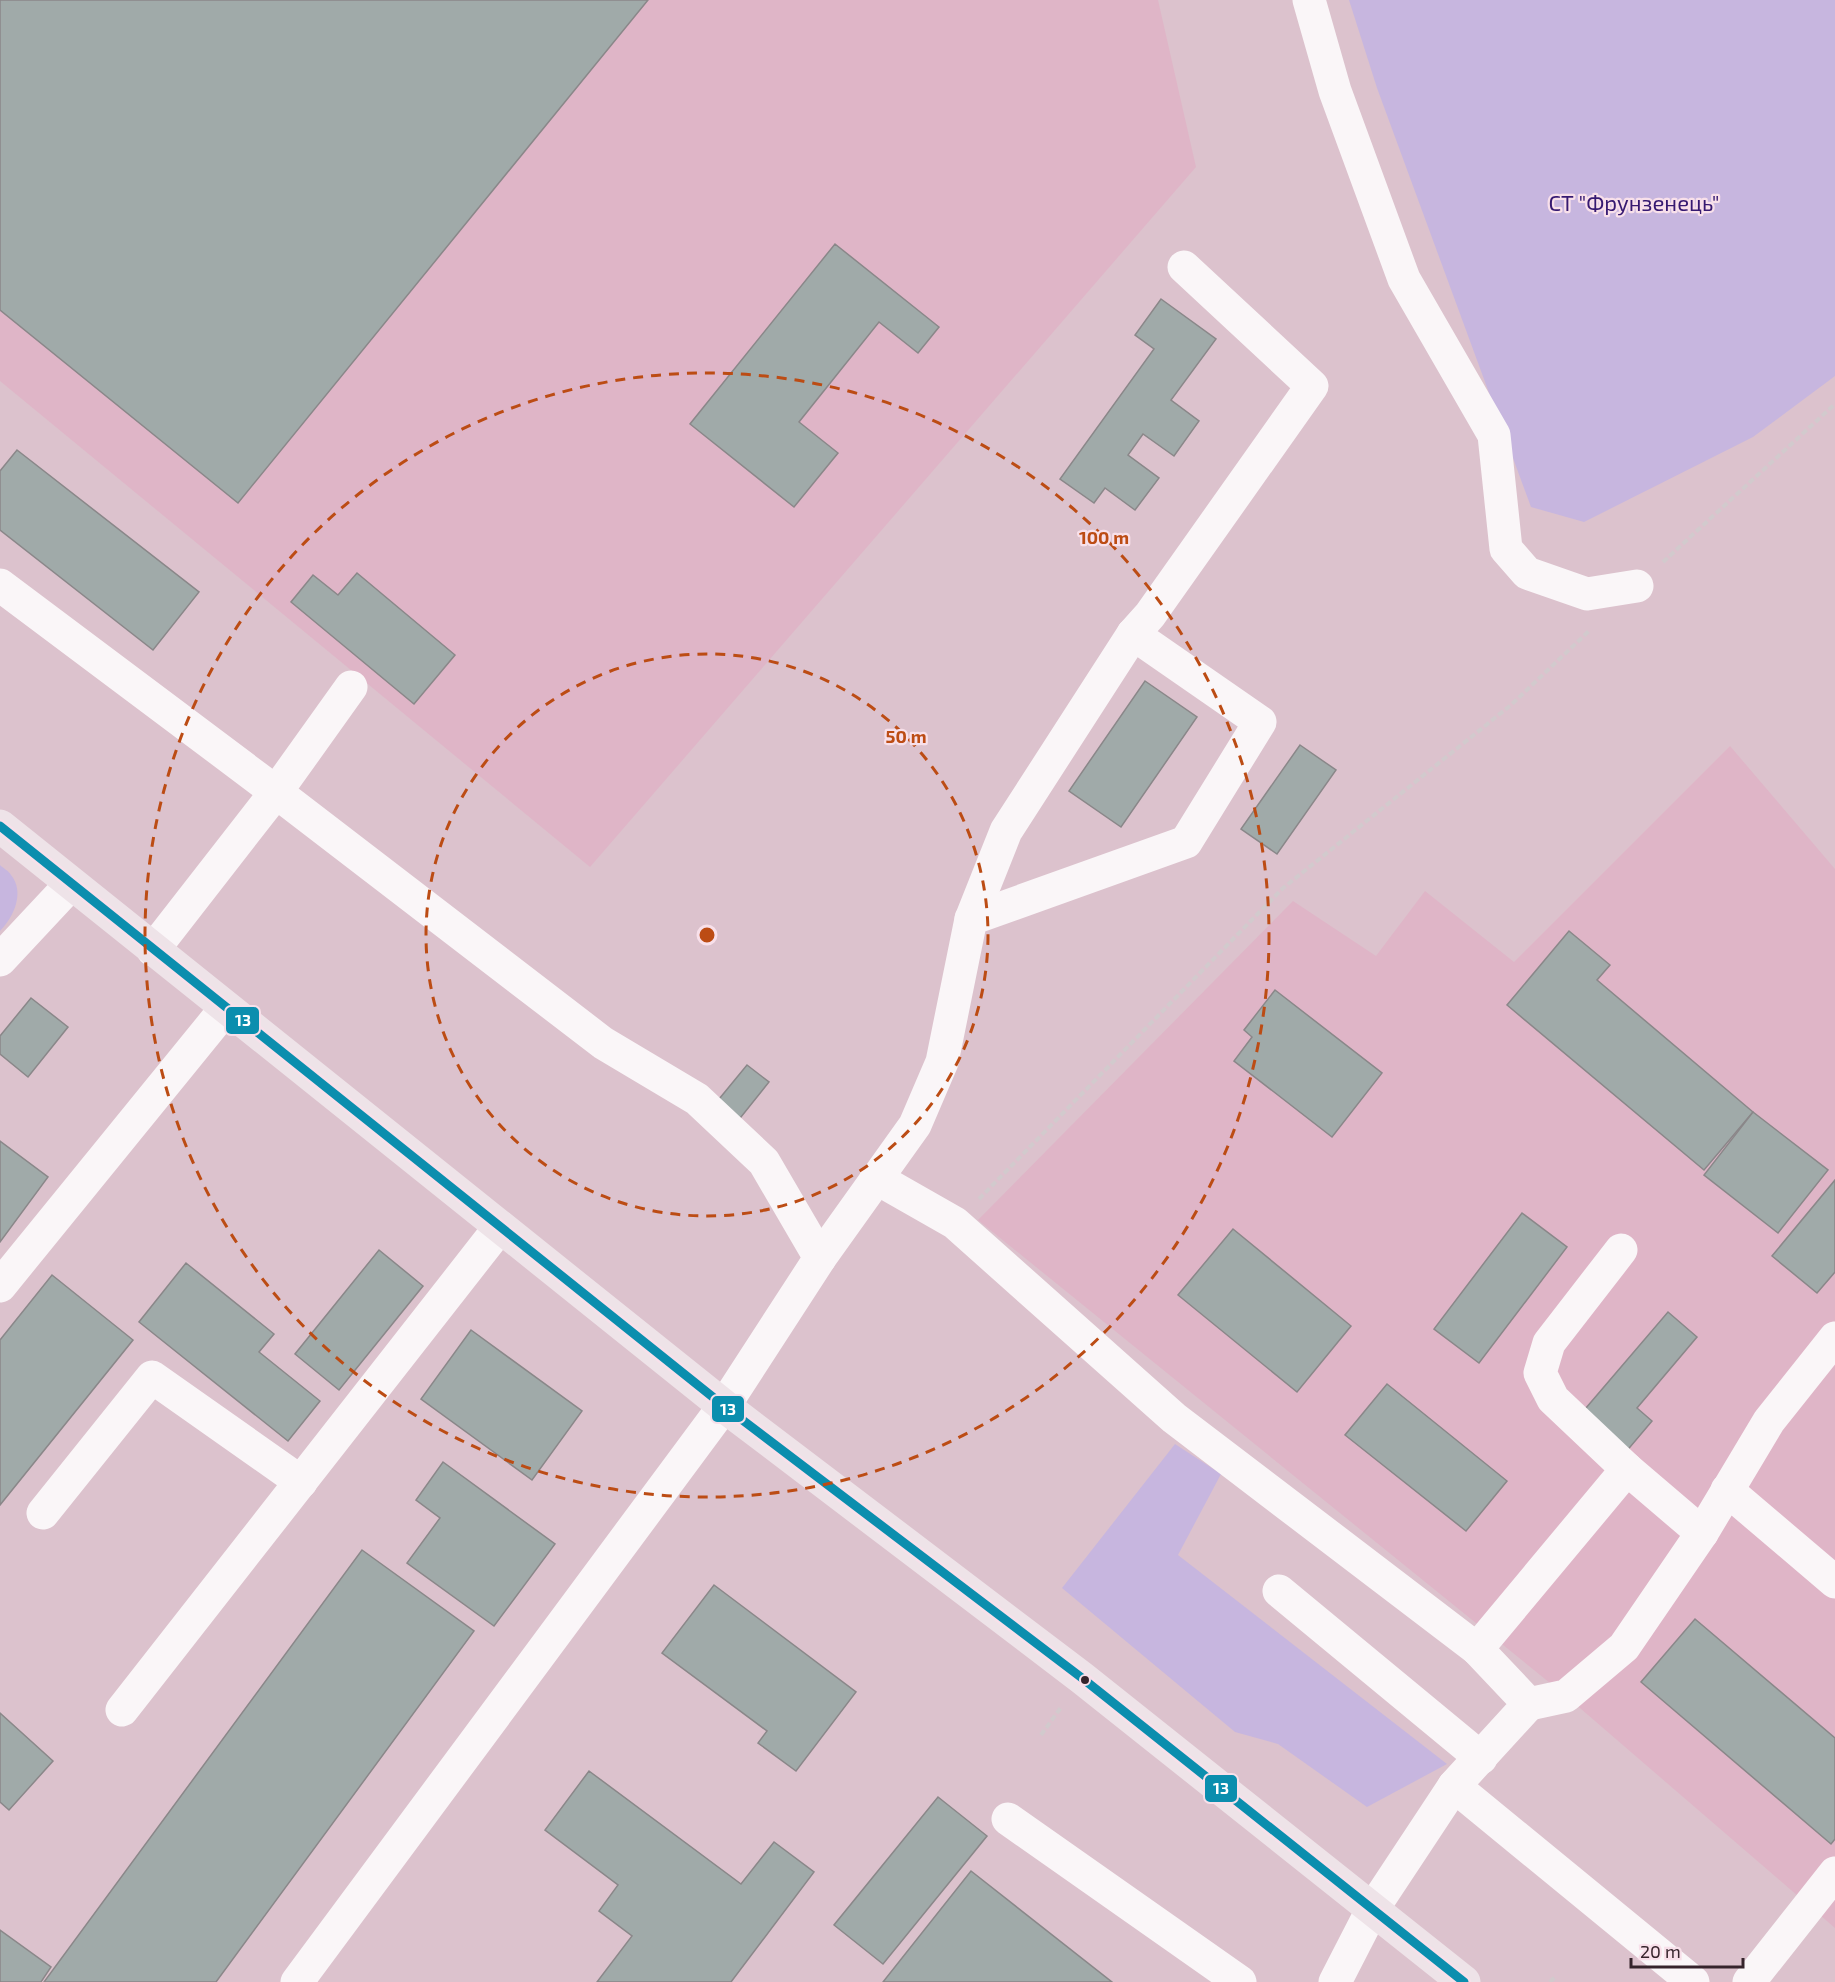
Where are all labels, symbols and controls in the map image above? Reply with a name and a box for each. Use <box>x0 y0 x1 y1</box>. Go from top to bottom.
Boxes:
park label: СТ "Фрунзенець" <box>1549 189 1719 216</box>
text: 100 m <box>1079 526 1129 548</box>
text: 50 m <box>885 725 927 747</box>
centre of rings <box>697 925 717 945</box>
line badge: 13 <box>225 1006 260 1035</box>
text: 13 <box>235 1010 251 1029</box>
line badge: 13 <box>711 1395 745 1423</box>
text: 13 <box>720 1399 736 1418</box>
unlabelled marker <box>1079 1674 1091 1686</box>
line badge: 13 <box>1204 1774 1238 1803</box>
text: 13 <box>1213 1778 1229 1797</box>
scale bar <box>1631 1931 1744 1969</box>
text: 20 m <box>1640 1940 1681 1962</box>

